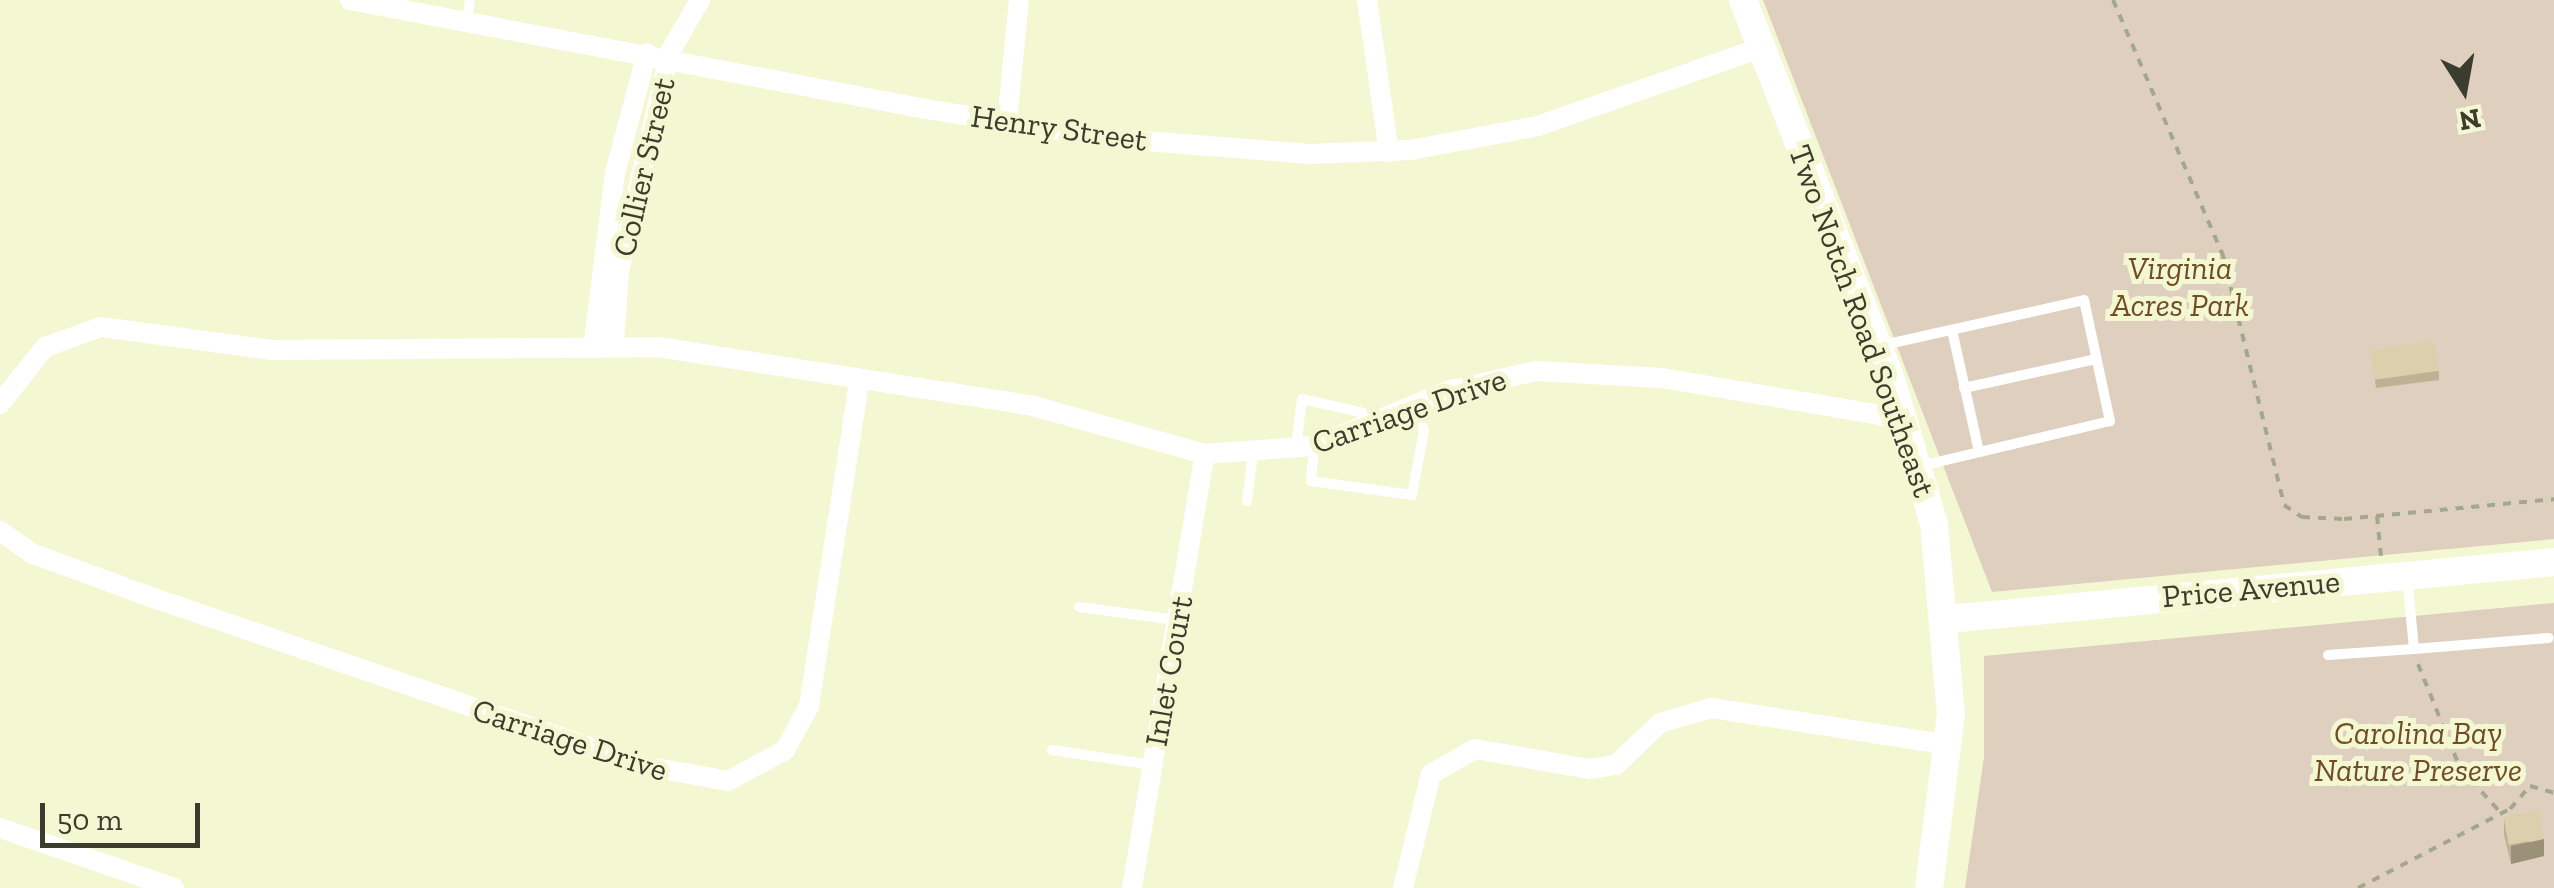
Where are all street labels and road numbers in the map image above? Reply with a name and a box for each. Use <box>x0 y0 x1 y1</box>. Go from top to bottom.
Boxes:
street label: Collier Street <box>605 73 683 261</box>
street label: Henry Street <box>968 97 1150 159</box>
street label: Two Notch Road Southeast <box>1780 140 1944 502</box>
street label: Carriage Drive <box>1307 360 1511 462</box>
street label: Price Avenue <box>2160 562 2342 616</box>
street label: Inlet Court <box>1137 593 1201 749</box>
street label: Carriage Drive <box>468 690 672 790</box>

